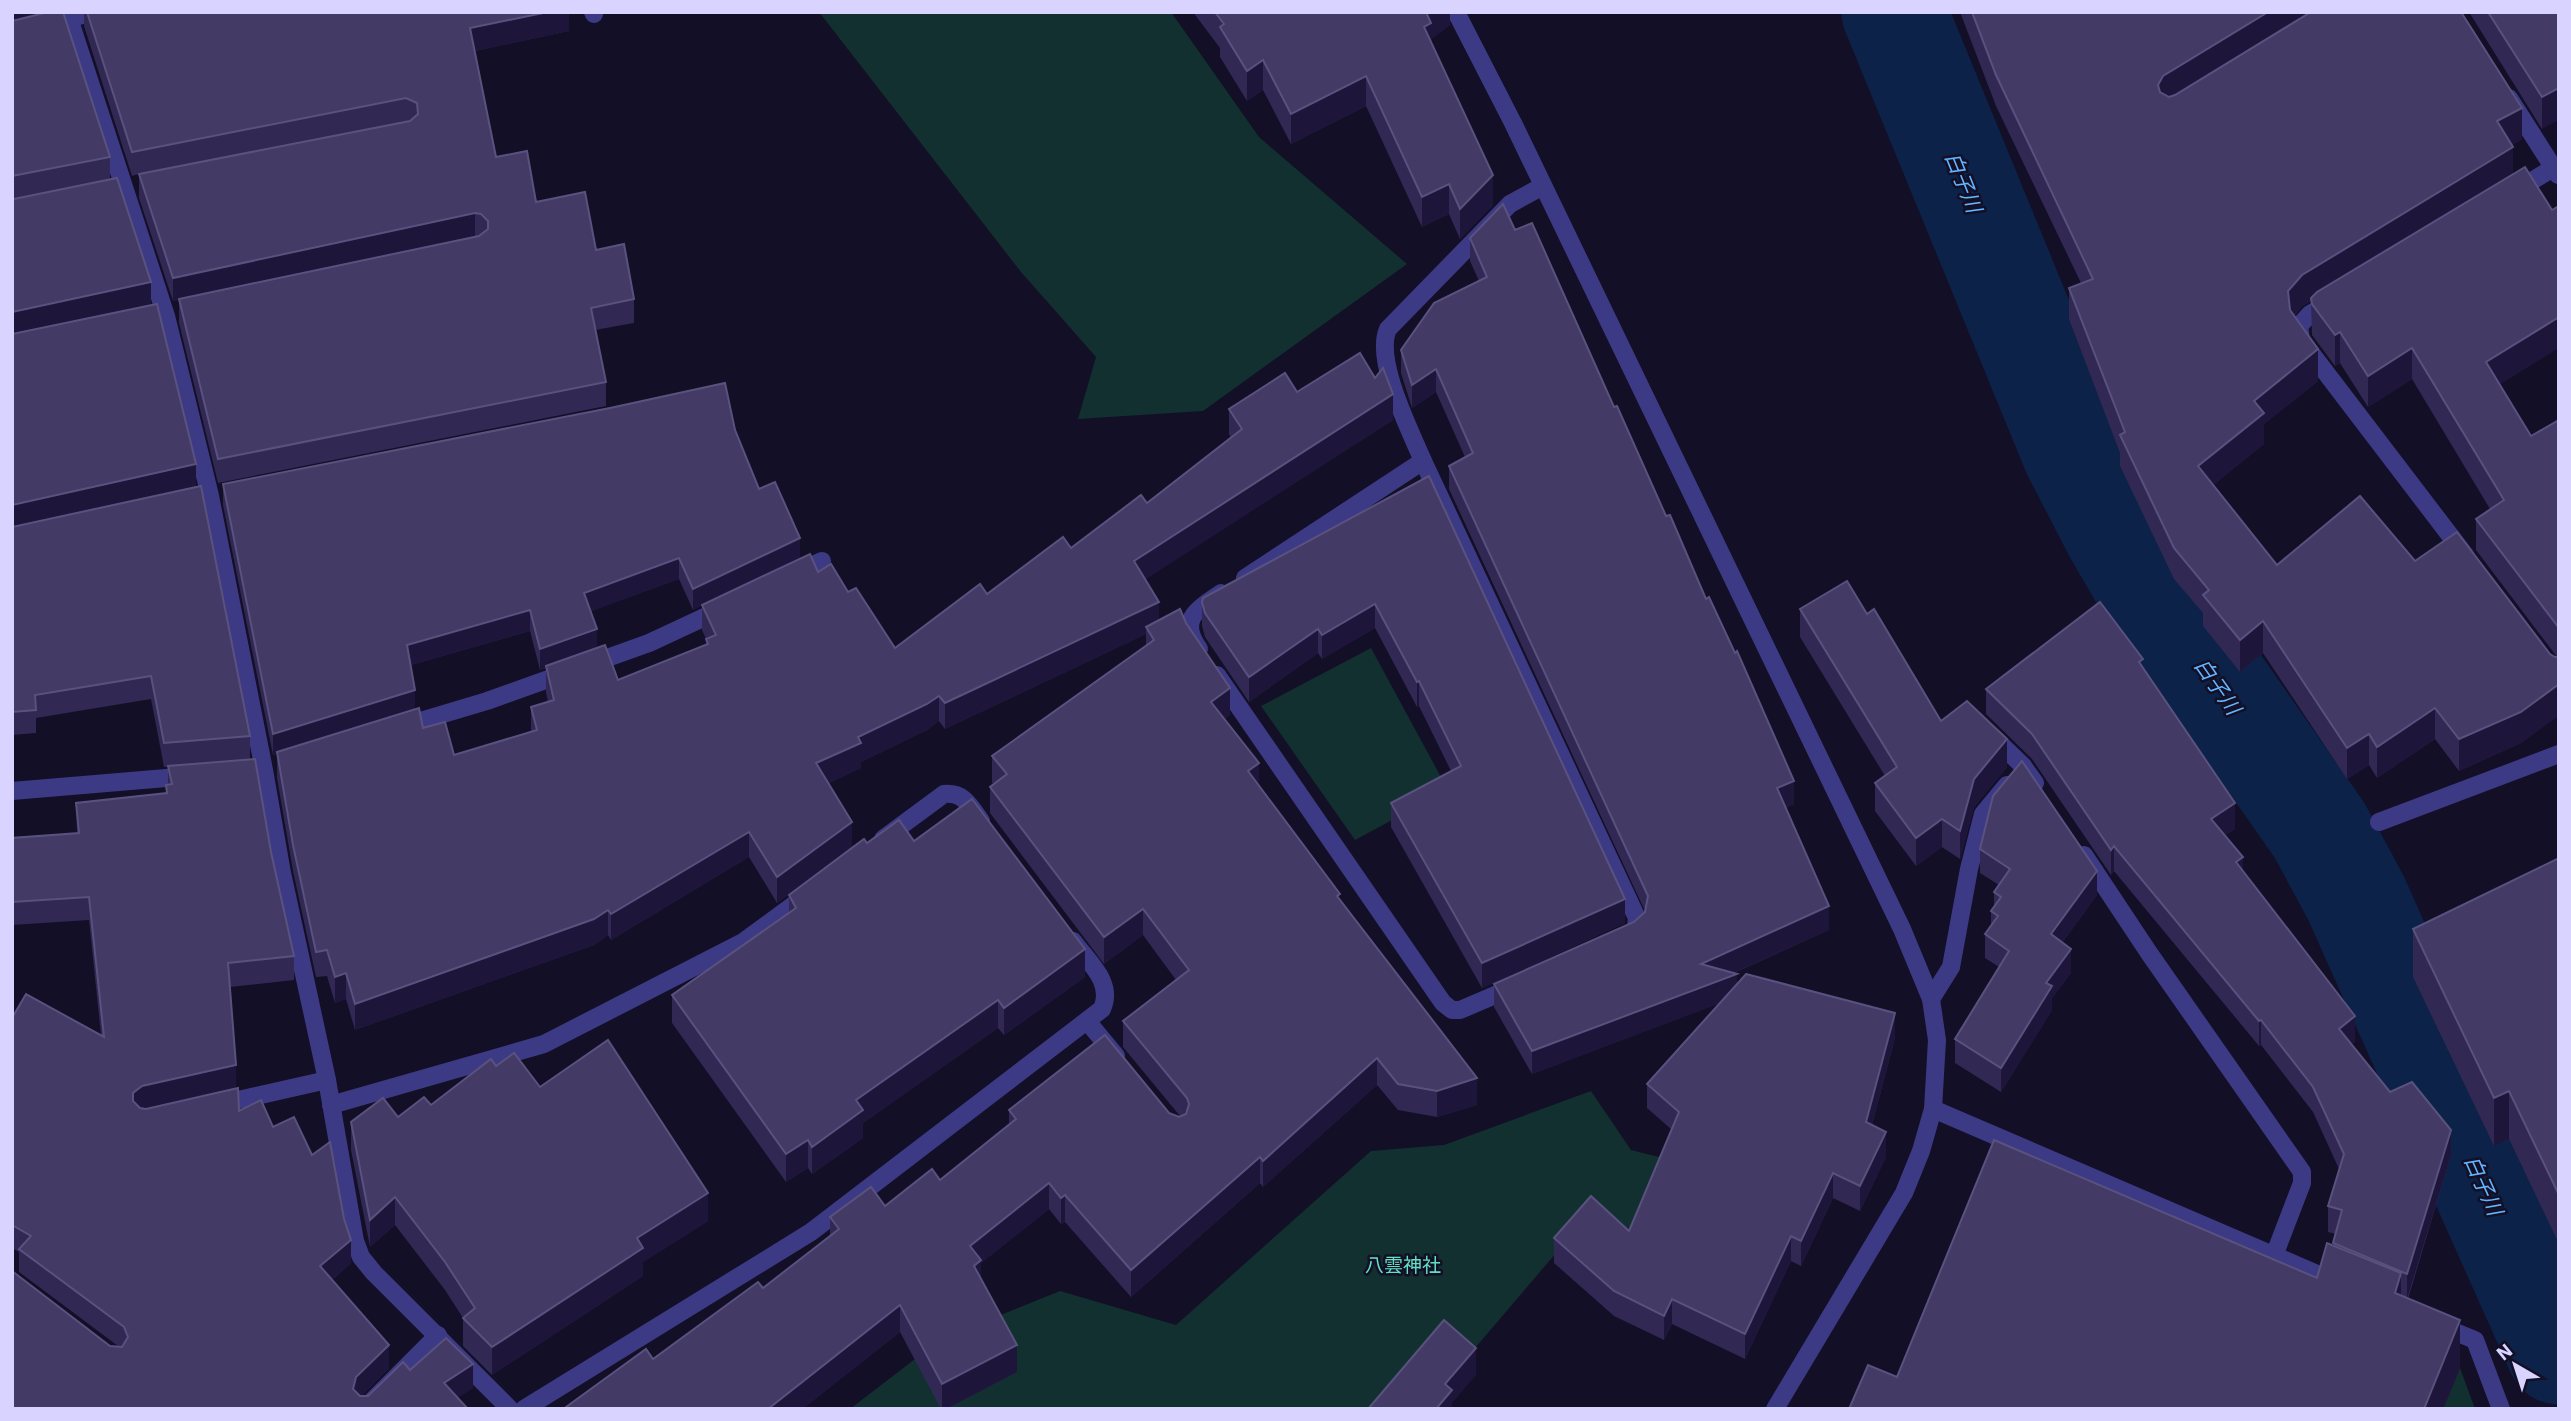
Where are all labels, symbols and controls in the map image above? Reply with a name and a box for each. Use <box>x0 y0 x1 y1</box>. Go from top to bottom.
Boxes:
water label: 白子川 <box>1939 148 1990 218</box>
water label: 白子川 <box>2188 652 2249 721</box>
water label: 白子川 <box>2458 1151 2510 1221</box>
park label: 八雲神社 <box>1365 1253 1441 1277</box>
north arrow <box>2480 1330 2550 1400</box>
text: N <box>2491 1338 2517 1365</box>

